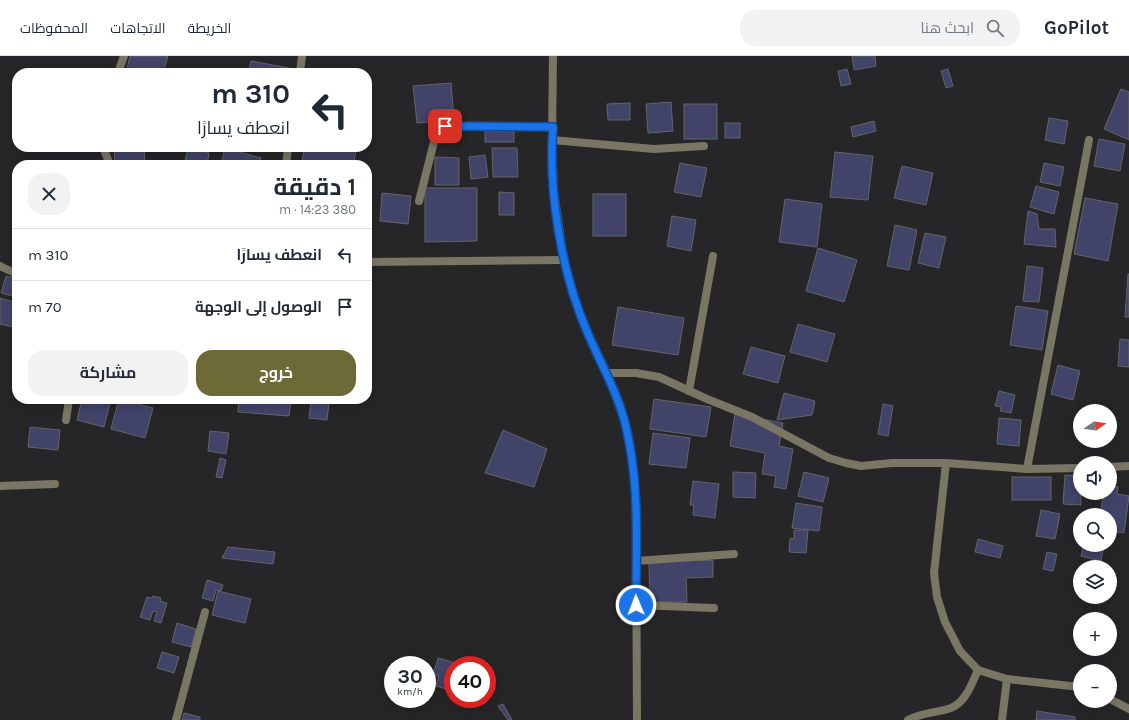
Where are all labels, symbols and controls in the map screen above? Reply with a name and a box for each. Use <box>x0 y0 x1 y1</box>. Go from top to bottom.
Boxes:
search box <box>740 10 1020 46</box>
icon: search <box>984 17 1006 39</box>
text: GoPilot <box>1044 17 1109 39</box>
text: ابحث هنا <box>920 19 974 37</box>
text: المحفوظات <box>20 20 88 37</box>
text: الاتجاهات <box>110 20 166 37</box>
text: الخريطة <box>188 20 231 37</box>
text: 310 m <box>211 77 290 110</box>
icon: left <box>304 84 356 136</box>
pin <box>428 109 462 143</box>
icon: arrive <box>434 115 456 137</box>
text: انعطف يسارًا <box>197 117 290 139</box>
button: close <box>28 173 70 215</box>
text: 1 دقيقة <box>274 173 356 201</box>
text: 380 m · 14:23 <box>279 202 356 217</box>
icon: left <box>334 244 356 266</box>
text: 310 m <box>28 246 68 264</box>
text: انعطف يسارًا <box>236 246 322 264</box>
icon: arrive <box>334 296 356 318</box>
text: 70 m <box>28 298 62 316</box>
text: الوصول إلى الوجهة <box>195 298 322 316</box>
button: مشاركة <box>28 350 188 396</box>
button: خروج <box>196 350 356 396</box>
north arrow <box>1073 404 1117 448</box>
map controls <box>1073 404 1117 708</box>
button: sound <box>1073 456 1117 500</box>
button: search <box>1073 508 1117 552</box>
button: layers <box>1073 560 1117 604</box>
position arrow <box>615 584 657 626</box>
button: + <box>1073 612 1117 656</box>
speed limit sign: 40 <box>444 656 496 708</box>
button: − <box>1073 664 1117 708</box>
text: 30 <box>397 665 423 688</box>
text: km/h <box>397 686 423 698</box>

